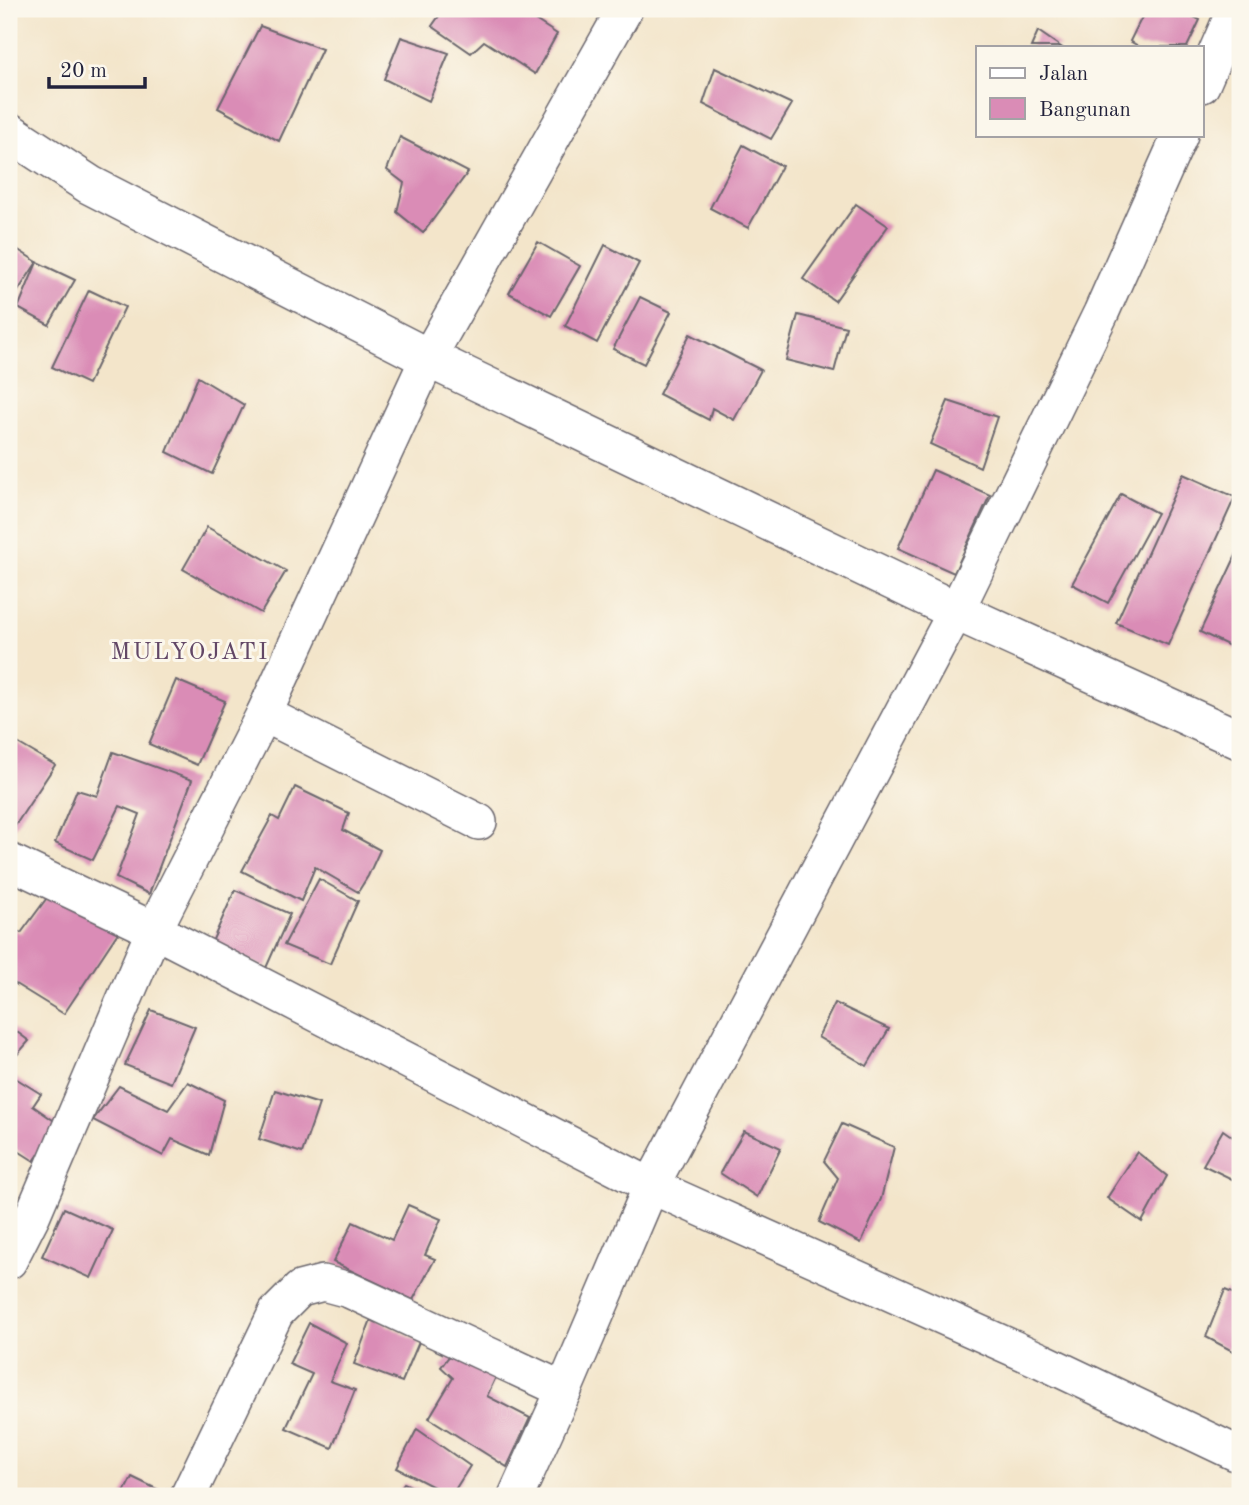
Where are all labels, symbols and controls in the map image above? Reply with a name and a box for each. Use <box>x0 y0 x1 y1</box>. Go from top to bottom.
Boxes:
scale bar <box>49 46 145 90</box>
legend <box>976 46 1204 136</box>
text: 20 m <box>60 61 107 82</box>
text: Jalan <box>1039 64 1088 85</box>
text: Bangunan <box>1039 100 1131 121</box>
district label: MULYOJATI <box>111 641 269 665</box>

